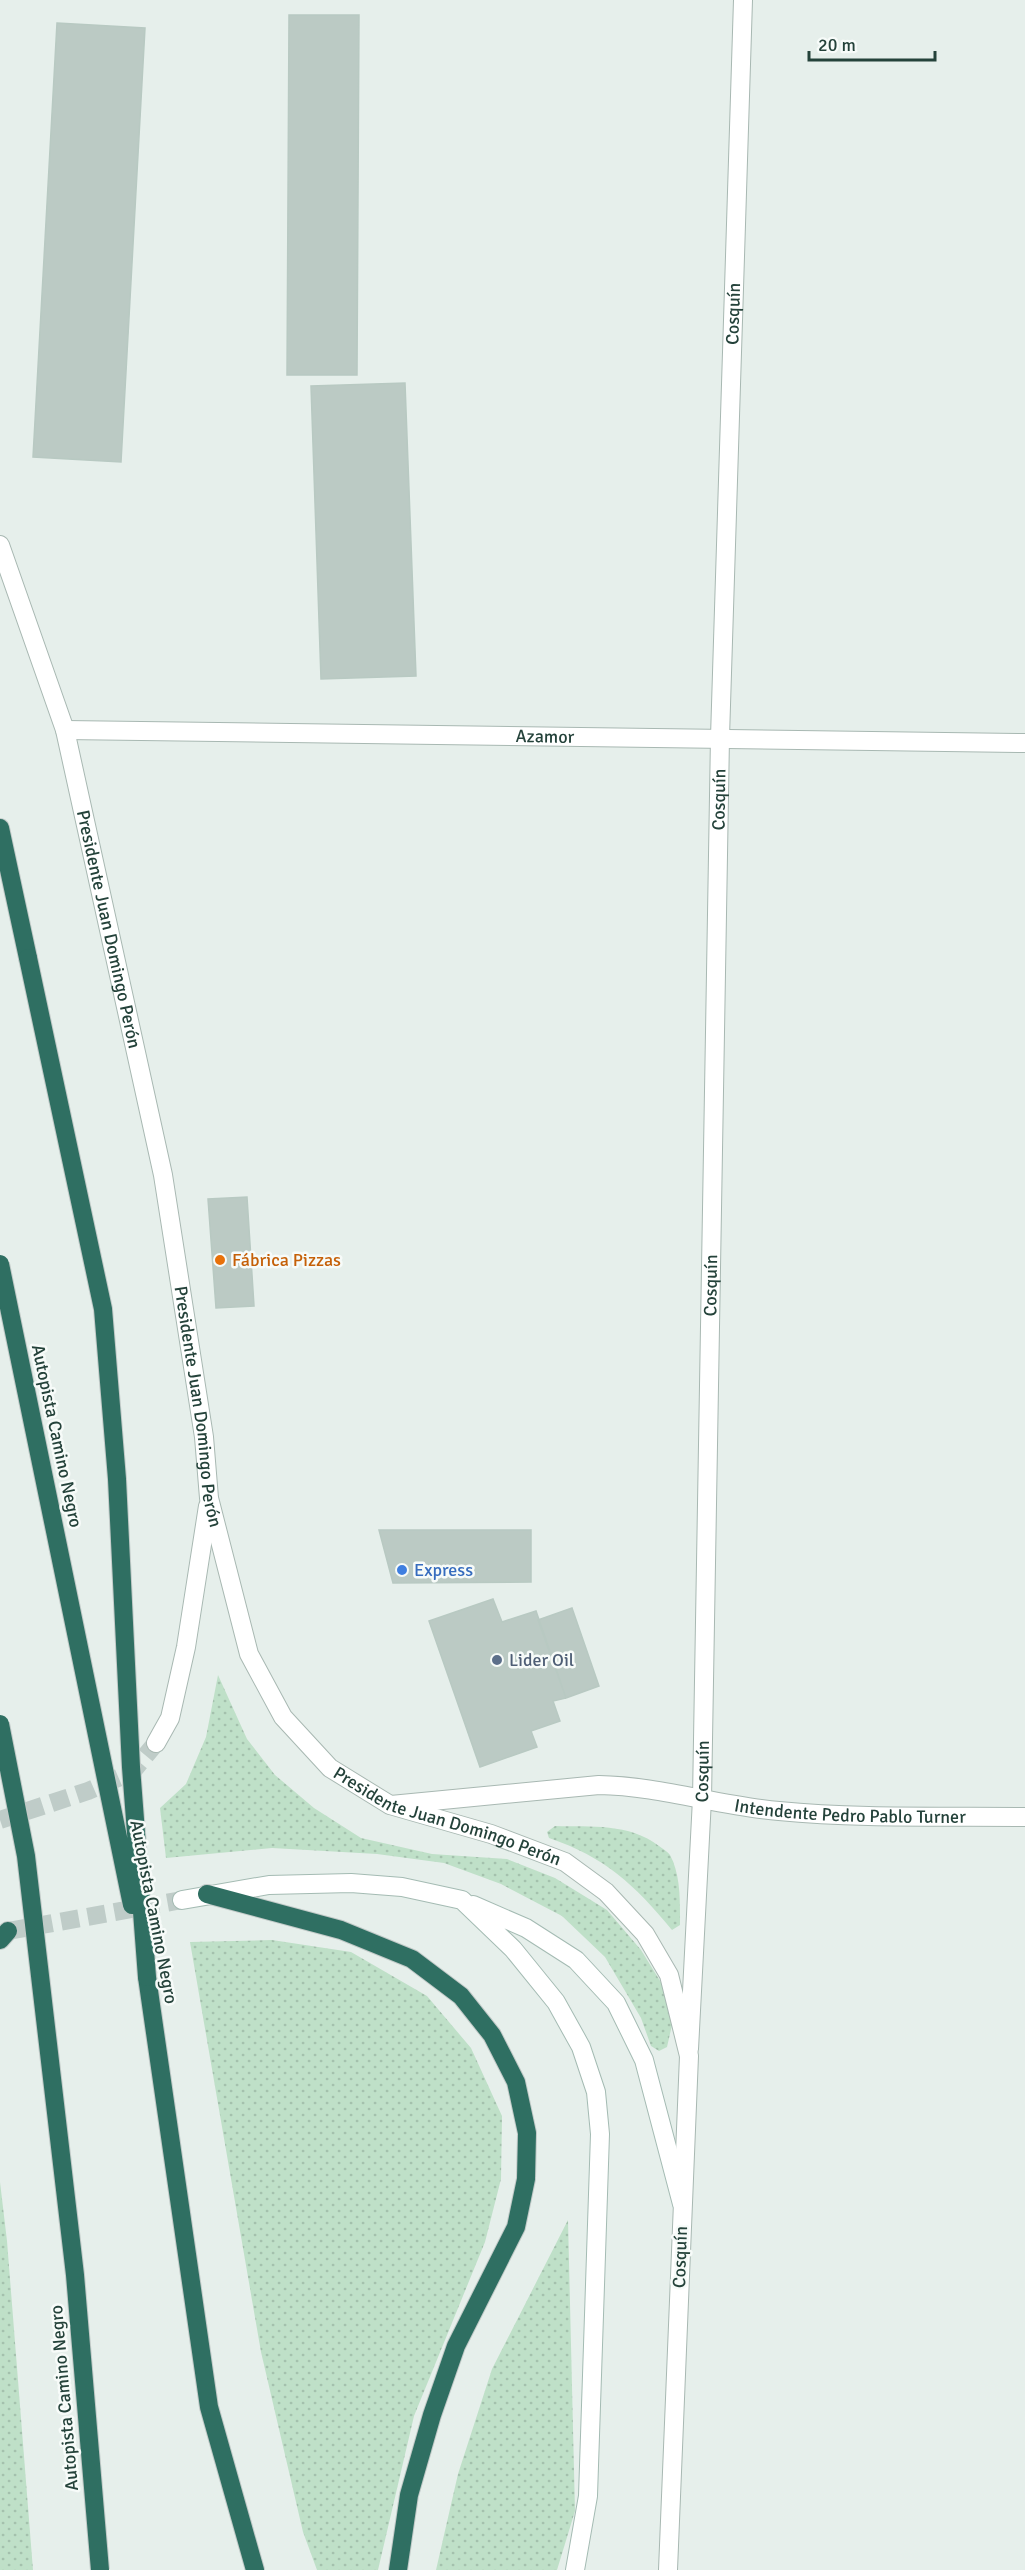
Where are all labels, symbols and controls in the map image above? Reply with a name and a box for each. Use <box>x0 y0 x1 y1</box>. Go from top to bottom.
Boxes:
scale bar <box>809 24 935 62</box>
text: 20 m <box>818 34 856 56</box>
street label: Cosquín <box>721 282 745 345</box>
street label: Azamor <box>516 725 575 748</box>
street label: Cosquín <box>707 768 730 831</box>
street label: Presidente Juan Domingo Perón <box>72 808 146 1050</box>
place label: Fábrica Pizzas <box>232 1249 341 1271</box>
marker: Fábrica Pizzas <box>213 1253 227 1267</box>
street label: Cosquín <box>699 1254 722 1317</box>
street label: Presidente Juan Domingo Perón <box>170 1284 227 1529</box>
street label: Autopista Camino Negro <box>27 1343 87 1529</box>
place label: Express <box>414 1559 473 1581</box>
marker: Express <box>395 1563 409 1577</box>
place label: Lider Oil <box>509 1649 574 1671</box>
marker: Lider Oil <box>490 1653 504 1667</box>
street label: Cosquín <box>691 1740 714 1803</box>
street label: Presidente Juan Domingo Perón <box>329 1762 564 1871</box>
street label: Intendente Pedro Pablo Turner <box>733 1794 966 1828</box>
street label: Autopista Camino Negro <box>125 1818 183 2006</box>
street label: Cosquín <box>668 2226 692 2288</box>
street label: Autopista Camino Negro <box>45 2304 83 2492</box>

